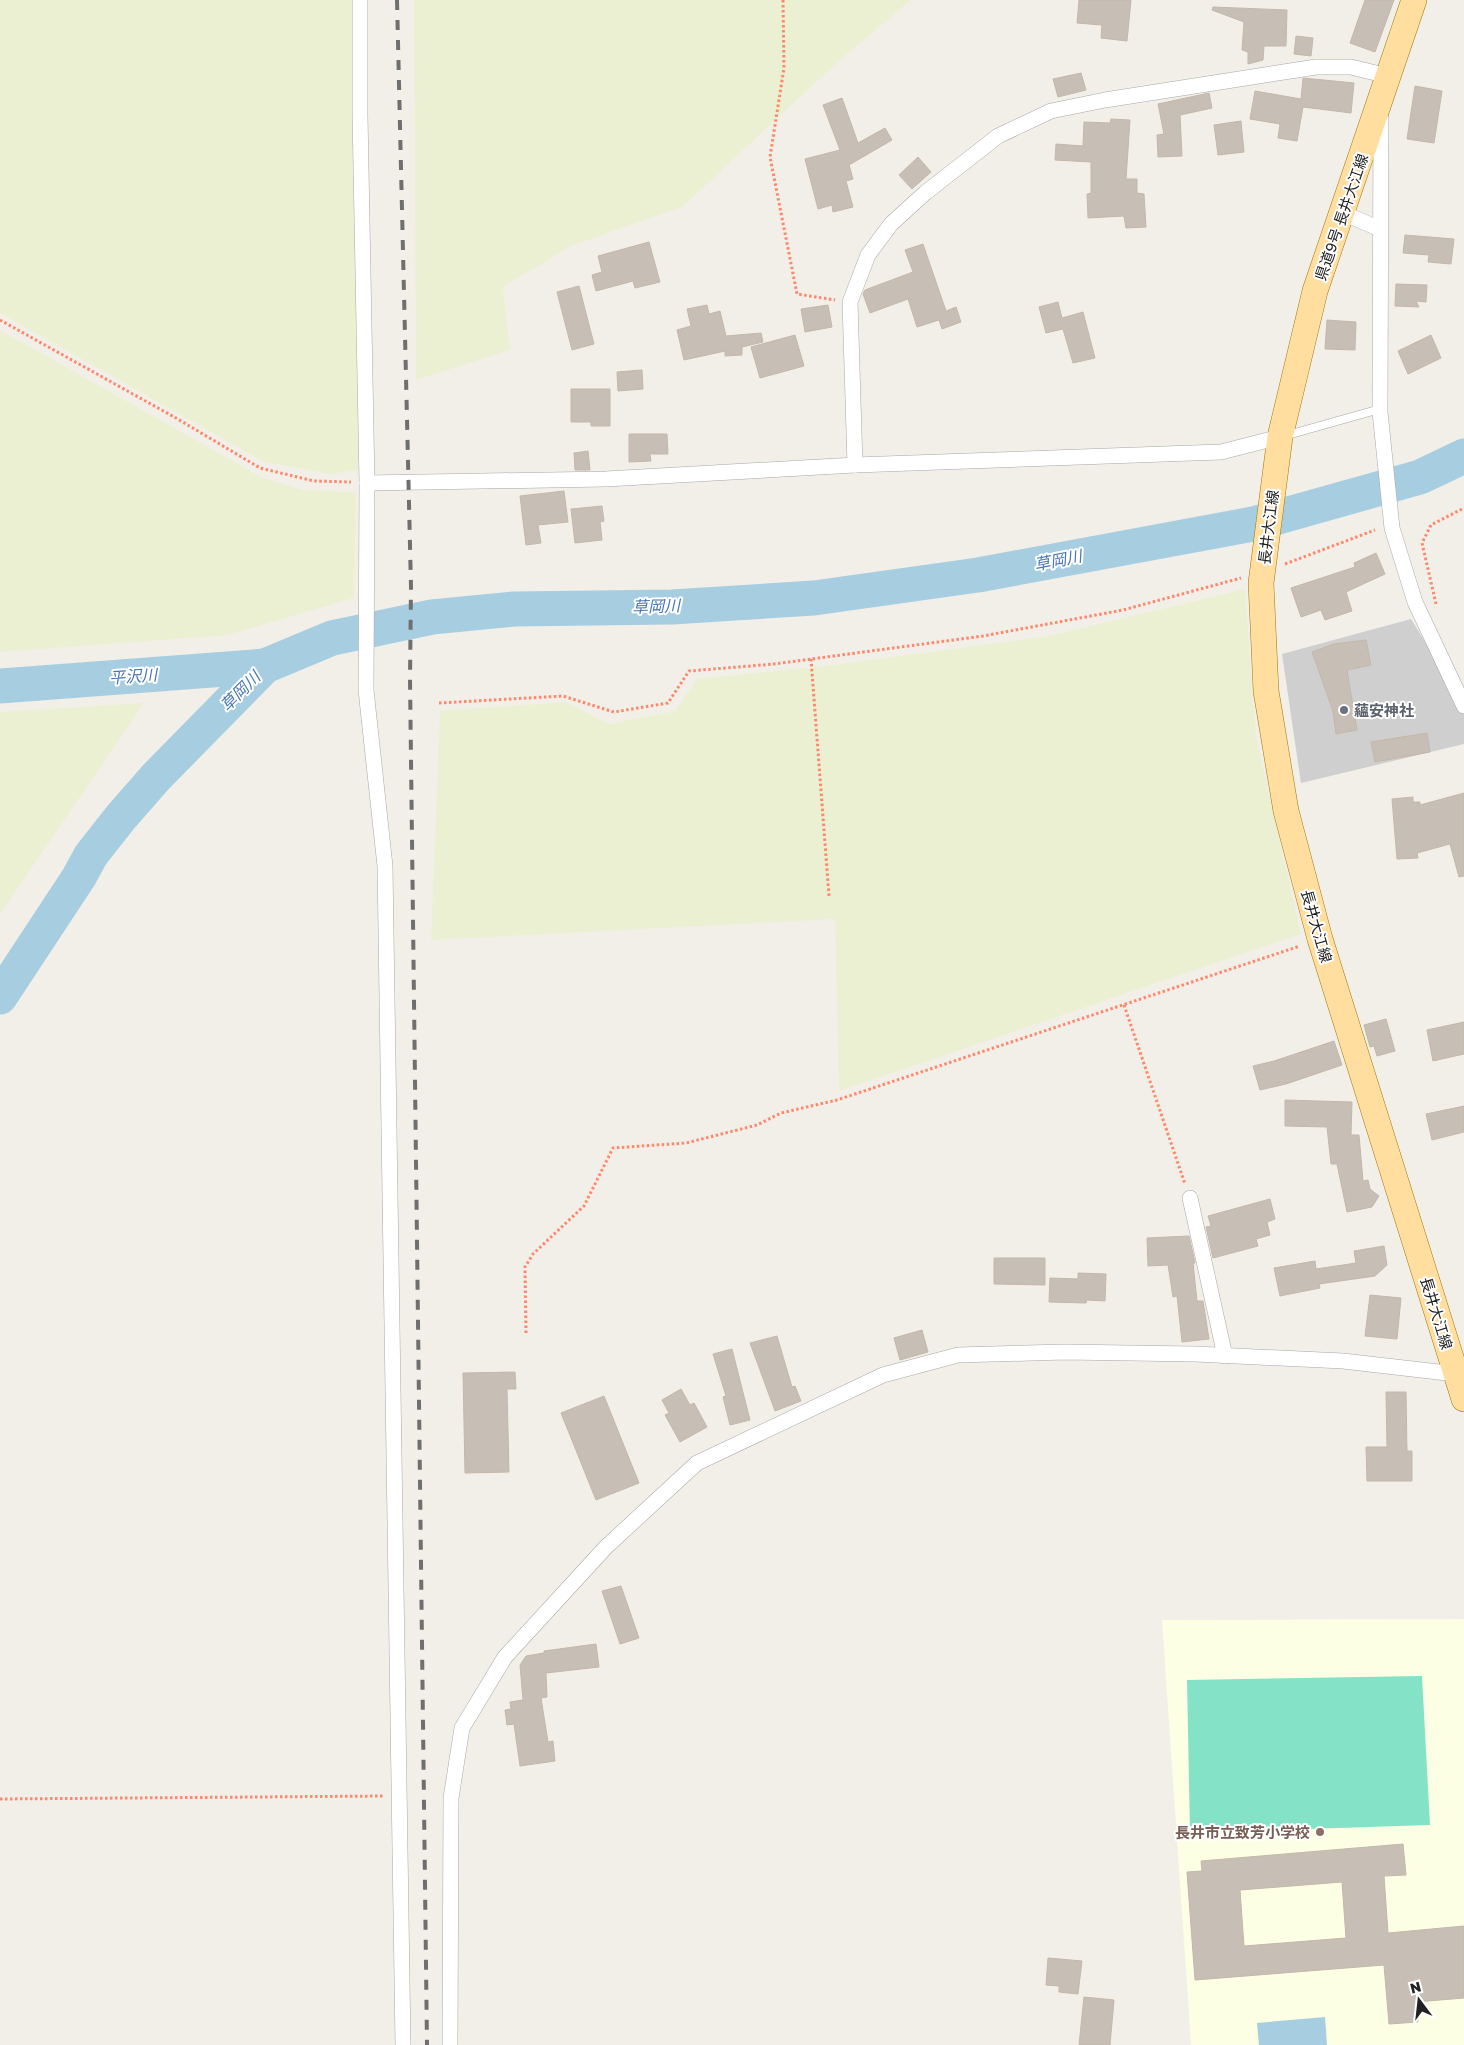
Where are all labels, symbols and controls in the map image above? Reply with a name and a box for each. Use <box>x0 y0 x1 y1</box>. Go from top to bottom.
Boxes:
street label: 県道9号 長井大江線 <box>1311 151 1371 283</box>
street label: 長井大江線 <box>1254 489 1282 565</box>
water label: 草岡川 <box>1033 545 1085 574</box>
water label: 草岡川 <box>632 595 682 617</box>
water label: 平沢川 <box>108 664 160 688</box>
water label: 草岡川 <box>216 666 265 715</box>
place label: 蘊安神社 <box>1354 701 1414 719</box>
marker: 蘊安神社 <box>1338 704 1350 716</box>
street label: 長井大江線 <box>1298 887 1336 965</box>
street label: 長井大江線 <box>1417 1274 1457 1352</box>
place label: 長井市立致芳小学校 <box>1175 1823 1310 1841</box>
marker: 長井市立致芳小学校 <box>1314 1826 1326 1838</box>
north arrow <box>1394 1975 1444 2025</box>
text: N <box>1408 1977 1423 1997</box>

